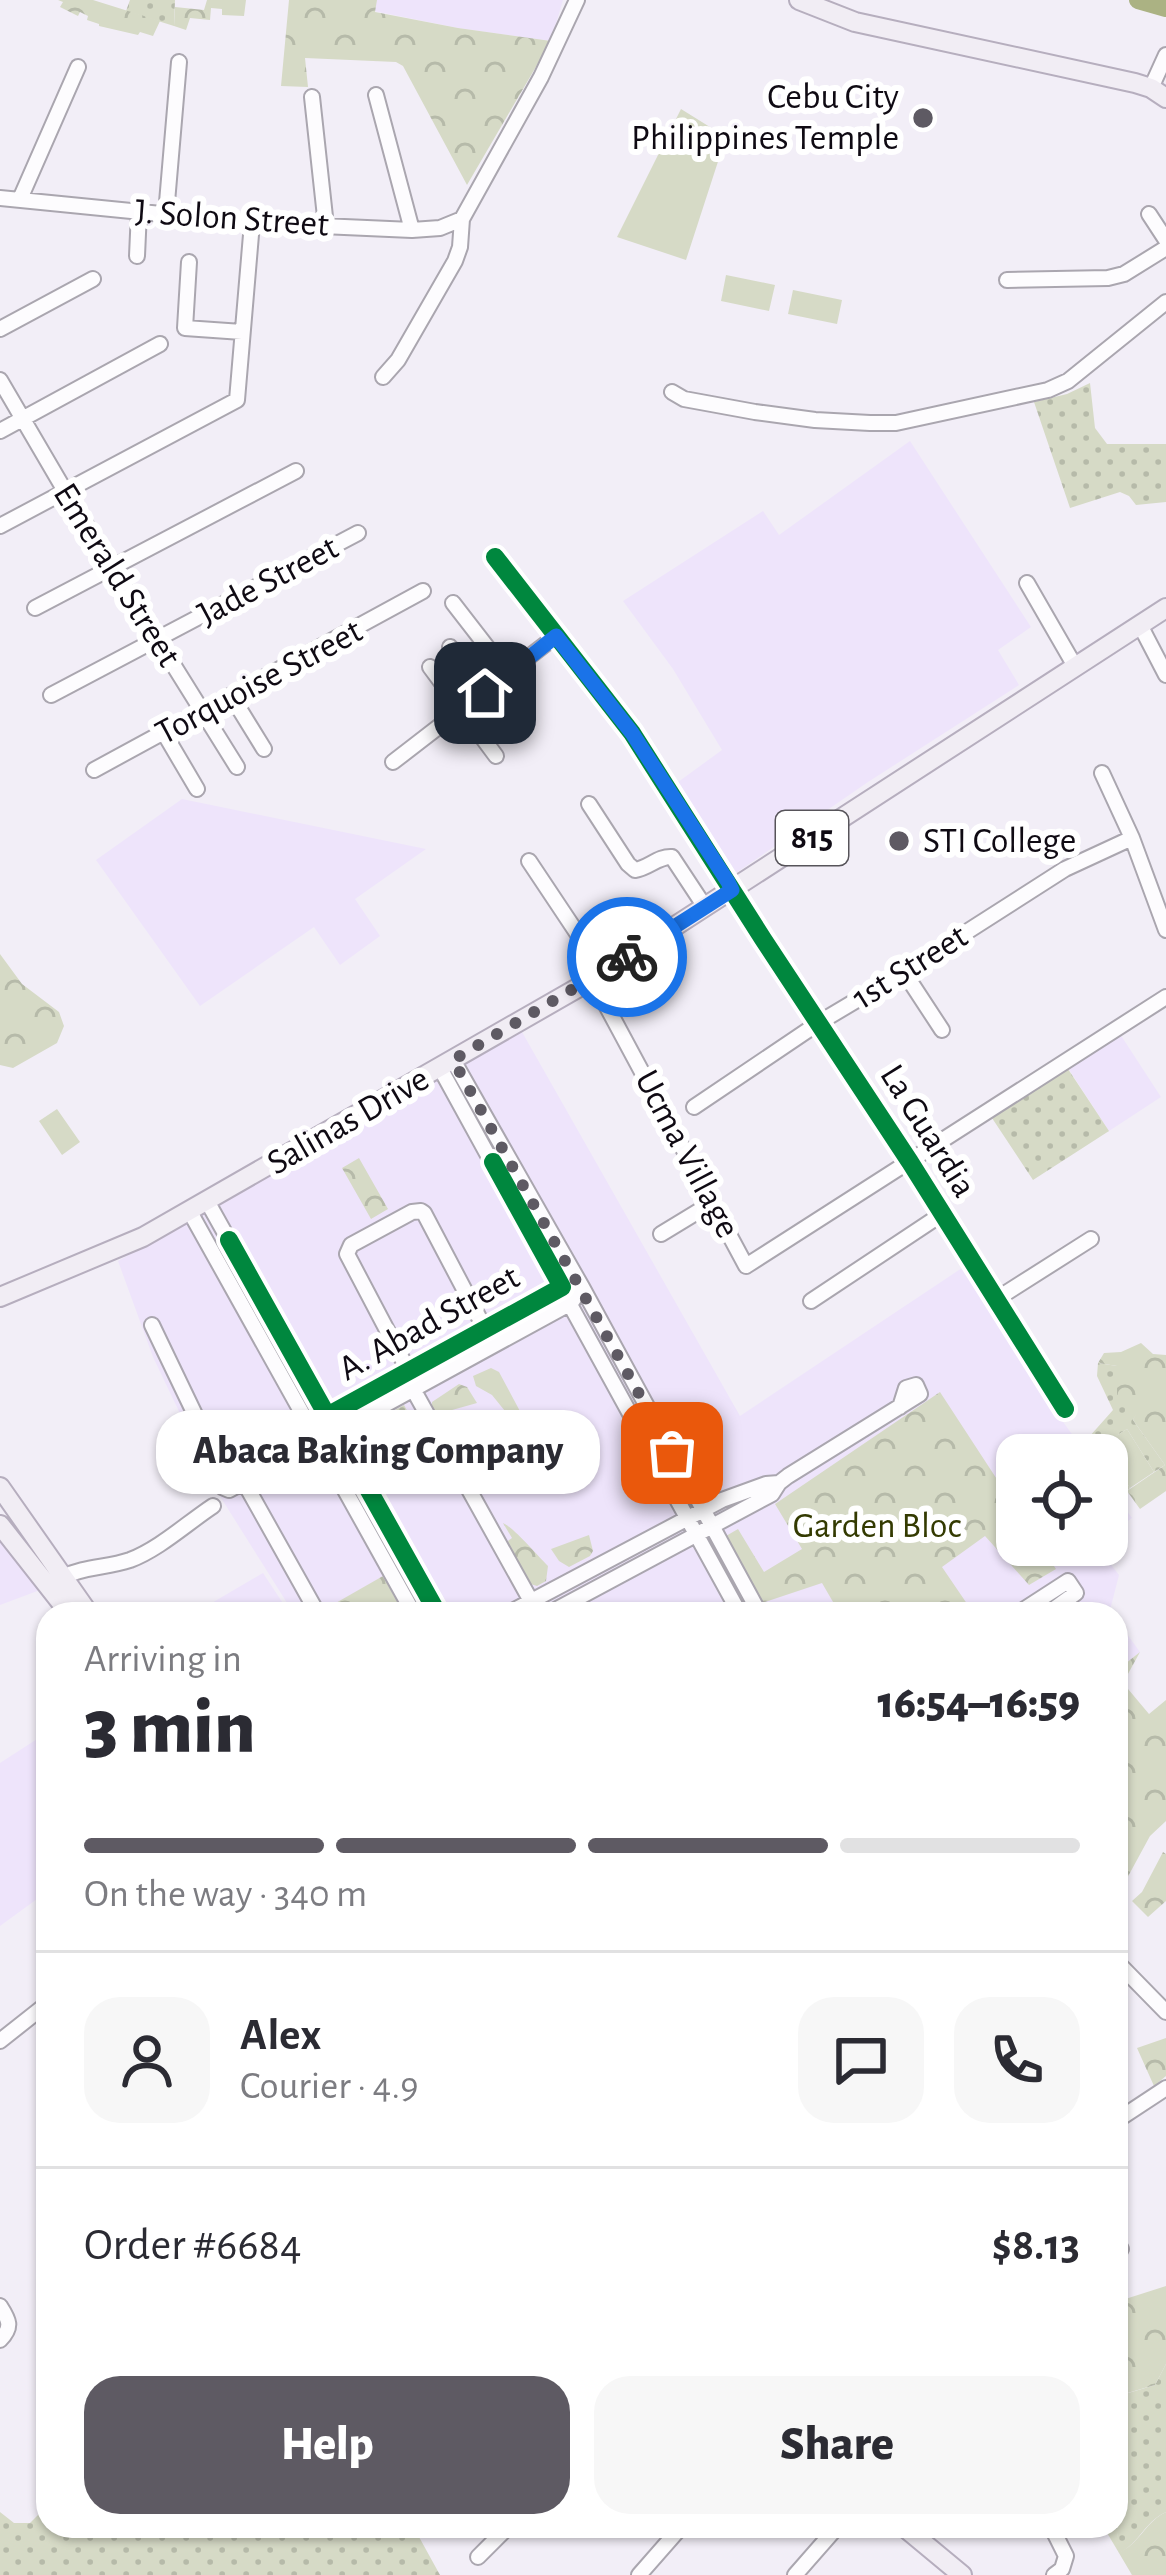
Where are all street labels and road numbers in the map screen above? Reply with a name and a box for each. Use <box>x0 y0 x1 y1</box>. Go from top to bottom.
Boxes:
street label: J. Solon Street <box>134 193 330 243</box>
street label: Emerald Street <box>46 477 188 673</box>
street label: Jade Street <box>192 529 344 633</box>
street label: Torquoise Street <box>150 612 368 751</box>
road number: 815 <box>776 811 848 865</box>
street label: 1st Street <box>846 918 974 1016</box>
street label: La Guardia <box>873 1058 983 1204</box>
street label: Salinas Drive <box>261 1060 435 1182</box>
street label: Ucma Village <box>628 1064 746 1244</box>
street label: A. Abad Street <box>333 1258 526 1387</box>

